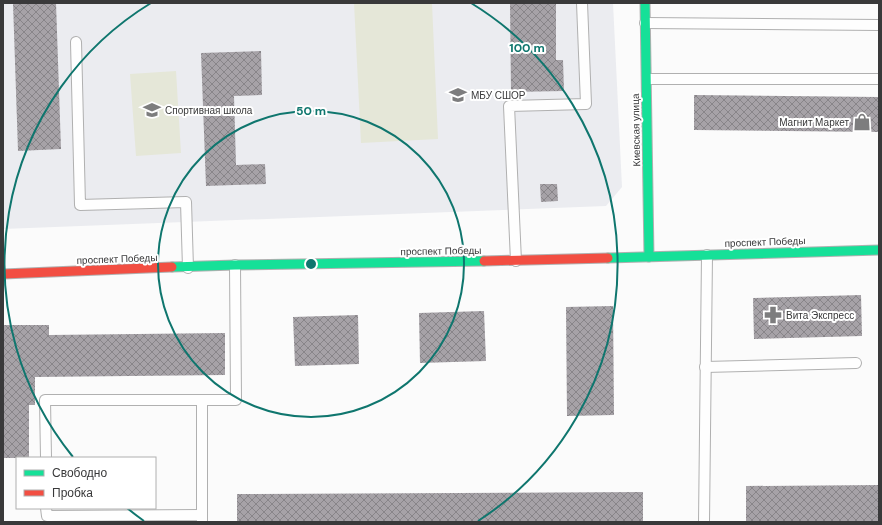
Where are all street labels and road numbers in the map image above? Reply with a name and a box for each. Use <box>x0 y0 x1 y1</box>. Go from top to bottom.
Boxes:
street label: Киевская улица <box>629 93 643 167</box>
street label: проспект Победы <box>724 234 806 250</box>
street label: проспект Победы <box>400 244 482 258</box>
street label: проспект Победы <box>76 251 158 267</box>

